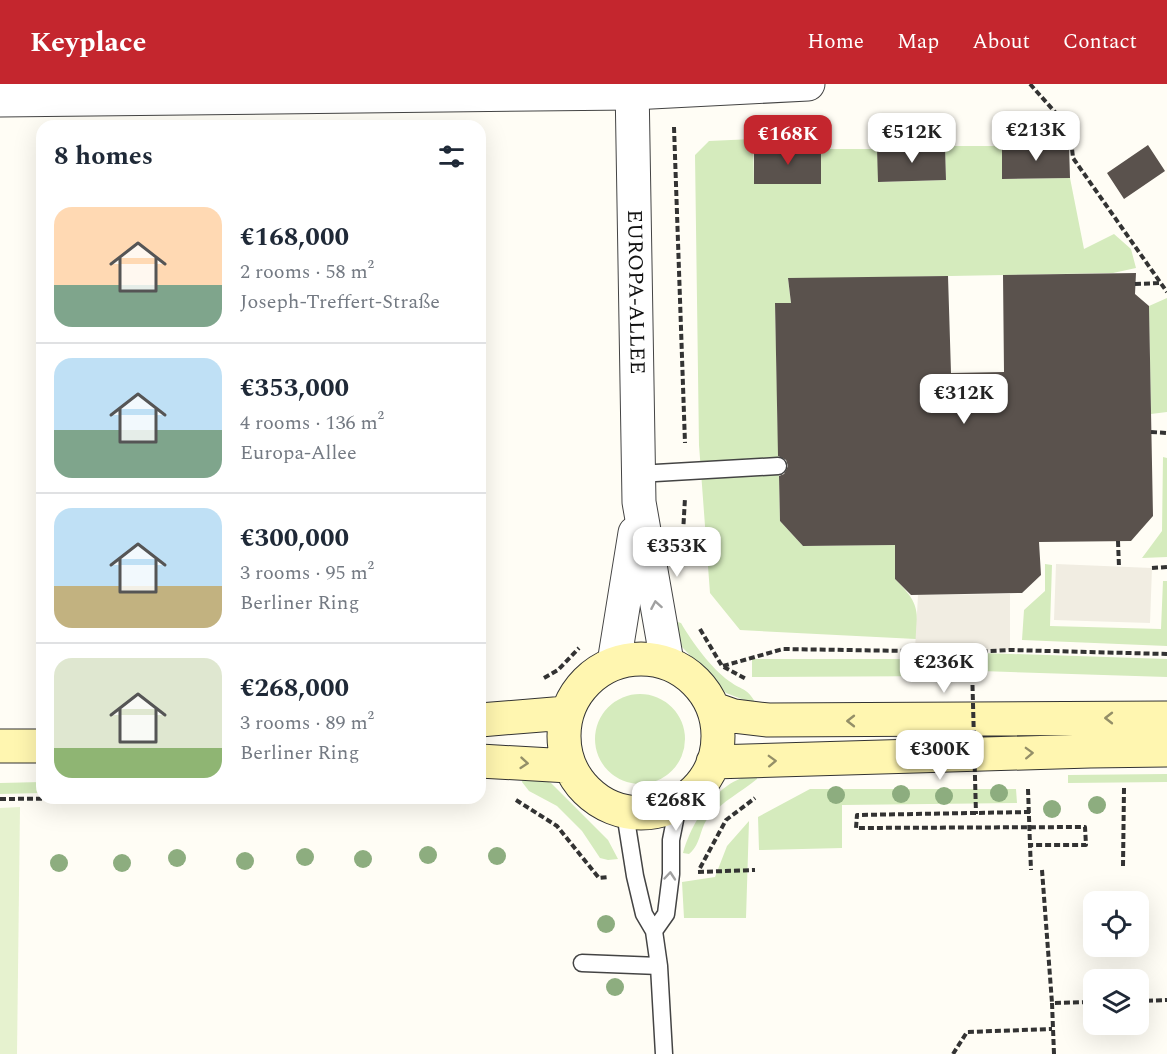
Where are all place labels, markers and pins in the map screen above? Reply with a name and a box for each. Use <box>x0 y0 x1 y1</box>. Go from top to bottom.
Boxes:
pin: €213K <box>994 111 1078 162</box>
pin: €512K <box>870 113 954 164</box>
pin: €168K <box>746 115 830 166</box>
pin: €312K <box>922 374 1006 425</box>
pin: €353K <box>635 527 719 578</box>
pin: €236K <box>902 643 986 694</box>
pin: €300K <box>898 730 982 781</box>
pin: €268K <box>634 781 718 832</box>

